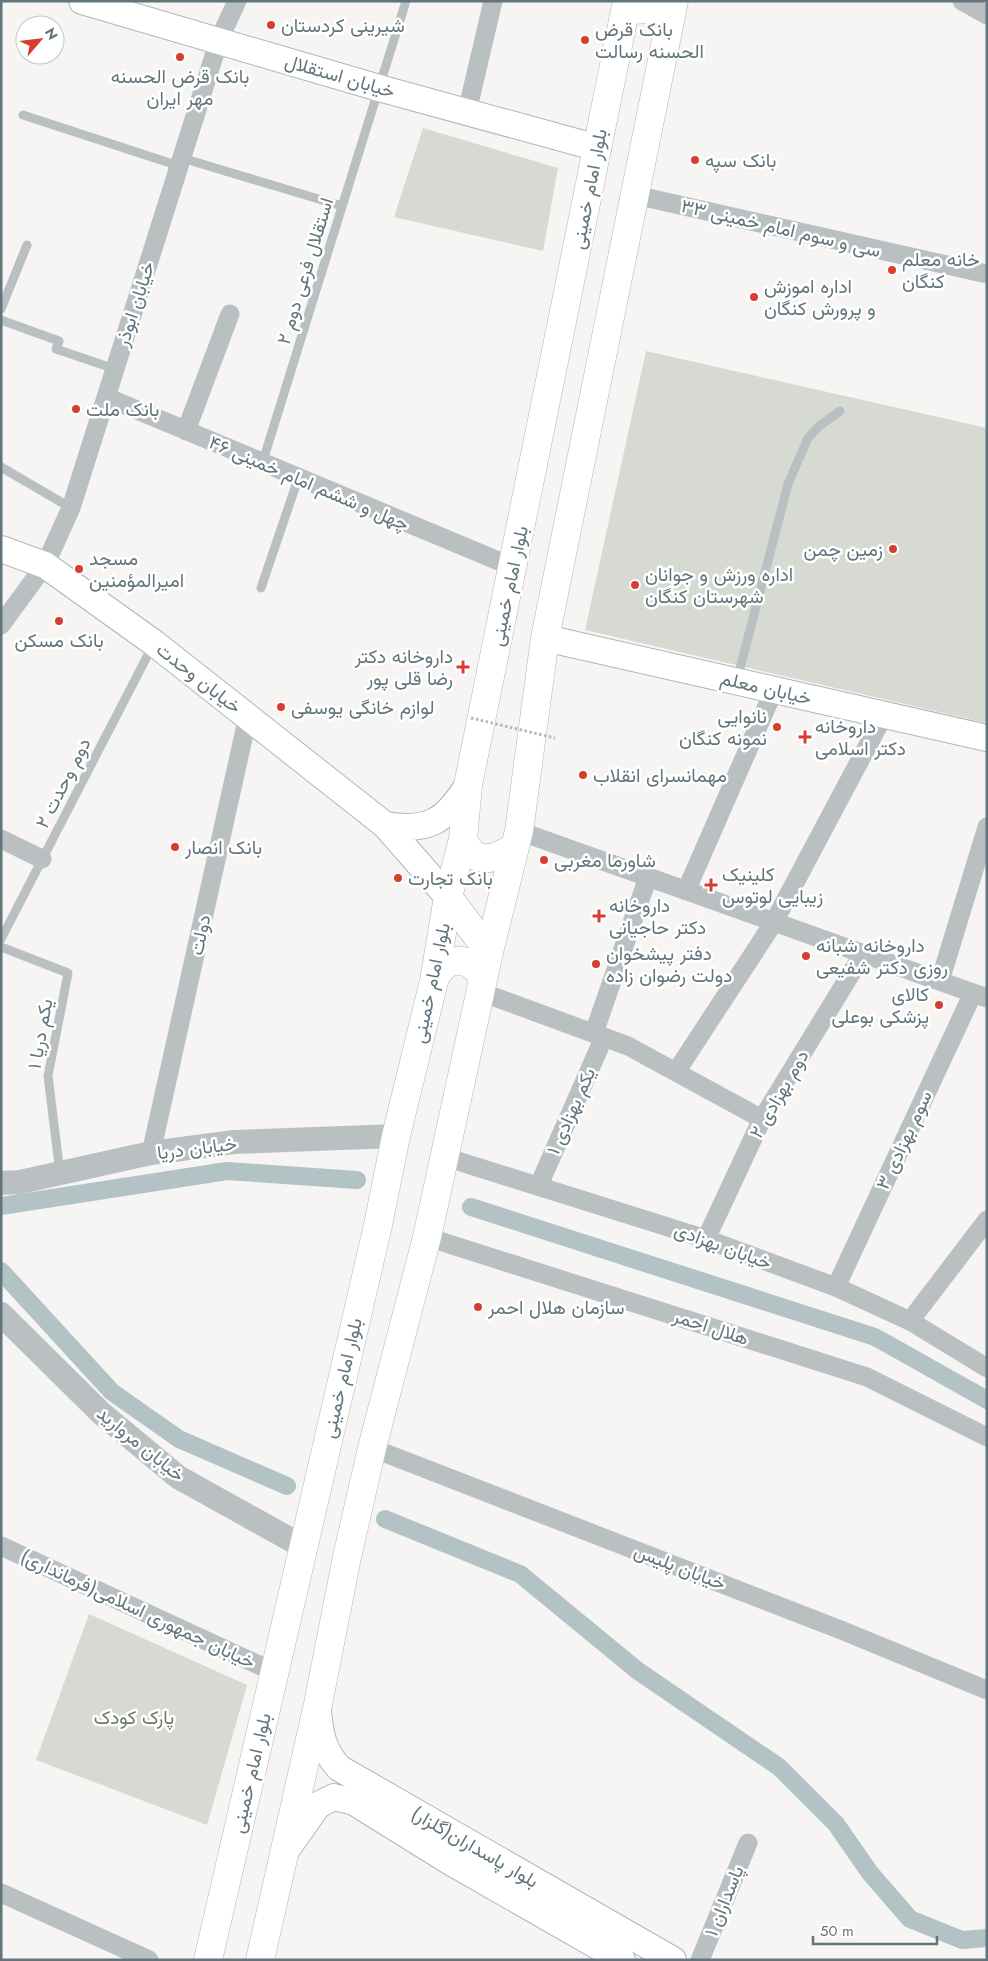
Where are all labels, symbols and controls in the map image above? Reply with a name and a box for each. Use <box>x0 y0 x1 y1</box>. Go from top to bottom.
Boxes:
place label: شیرینی کردستان <box>281 12 405 39</box>
north arrow <box>15 15 65 65</box>
place label: بانک قرض الحسنه رسالت <box>595 16 704 65</box>
marker: شیرینی کردستان <box>265 19 277 31</box>
text: N <box>40 24 63 44</box>
marker: بانک قرض الحسنه رسالت <box>579 34 591 46</box>
street label: خیابان استقلال <box>282 47 398 105</box>
marker: بانک قرض الحسنه مهر ایران <box>174 51 186 63</box>
place label: بانک قرض الحسنه مهر ایران <box>111 63 249 112</box>
street label: بلوار امام خمینی <box>564 126 614 252</box>
place label: بانک سپه <box>705 147 776 174</box>
marker: بانک سپه <box>689 154 701 166</box>
street label: سی و سوم امام خمینی ۳۳ <box>679 192 883 264</box>
street label: استقلال فرعی دوم ۲ <box>270 194 340 348</box>
place label: خانه معلم کنگان <box>902 246 980 295</box>
street label: خیابان ابوذر <box>108 258 161 351</box>
marker: خانه معلم کنگان <box>886 264 898 276</box>
place label: اداره اموزش و پرورش کنگان <box>764 273 876 322</box>
marker: اداره اموزش و پرورش کنگان <box>748 291 760 303</box>
place label: بانک ملت <box>86 396 159 423</box>
marker: بانک ملت <box>70 403 82 415</box>
street label: چهل و ششم امام خمینی ۴۶ <box>205 429 413 537</box>
street label: بلوار امام خمینی <box>483 523 535 649</box>
place label: زمین چمن <box>804 536 883 563</box>
marker: زمین چمن <box>887 543 899 555</box>
place label: مسجد امیرالمؤمنین <box>89 545 184 594</box>
place label: اداره ورزش و جوانان شهرستان کنگان <box>645 561 793 610</box>
marker: مسجد امیرالمؤمنین <box>73 563 85 575</box>
marker: اداره ورزش و جوانان شهرستان کنگان <box>629 579 641 591</box>
marker: بانک مسکن <box>53 615 65 627</box>
place label: بانک مسکن <box>14 627 104 654</box>
street label: خیابان وحدت <box>151 636 247 720</box>
place label: داروخانه دکتر رضا قلی پور <box>354 643 453 692</box>
marker: داروخانه دکتر رضا قلی پور <box>457 661 469 673</box>
street label: خیابان معلم <box>718 664 814 712</box>
place label: لوازم خانگی یوسفی <box>291 694 434 721</box>
marker: لوازم خانگی یوسفی <box>275 701 287 713</box>
place label: نانوایی نمونه کنگان <box>679 703 767 752</box>
place label: داروخانه دکتر اسلامی <box>815 713 906 762</box>
marker: نانوایی نمونه کنگان <box>771 721 783 733</box>
marker: داروخانه دکتر اسلامی <box>799 731 811 743</box>
street label: دوم وحدت ۲ <box>29 733 97 833</box>
place label: مهمانسرای انقلاب <box>593 762 727 789</box>
marker: مهمانسرای انقلاب <box>577 769 589 781</box>
place label: بانک انصار <box>184 834 262 861</box>
marker: بانک انصار <box>169 841 181 853</box>
place label: شاورما مغربی <box>554 847 656 874</box>
marker: شاورما مغربی <box>538 854 550 866</box>
place label: کلینیک زیبایی لوتوس <box>722 861 823 910</box>
place label: بانک تجارت <box>408 865 493 892</box>
marker: بانک تجارت <box>392 872 404 884</box>
marker: کلینیک زیبایی لوتوس <box>704 878 718 892</box>
place label: داروخانه دکتر حاجیانی <box>609 892 706 941</box>
marker: داروخانه دکتر حاجیانی <box>593 910 605 922</box>
street label: دولت <box>183 912 217 958</box>
street label: بلوار امام خمینی <box>405 920 457 1046</box>
place label: داروخانه شبانه روزی دکتر شفیعی <box>816 932 948 981</box>
place label: دفتر پیشخوان دولت رضوان زاده <box>606 940 732 989</box>
marker: داروخانه شبانه روزی دکتر شفیعی <box>800 950 812 962</box>
marker: دفتر پیشخوان دولت رضوان زاده <box>590 958 602 970</box>
place label: کالای پزشکی بوعلی <box>832 981 929 1030</box>
street label: یکم دریا ۱ <box>21 997 59 1071</box>
marker: کالای پزشکی بوعلی <box>933 999 945 1011</box>
street label: دوم بهزادی ۲ <box>743 1045 815 1143</box>
street label: یکم بهزادی ۱ <box>540 1063 602 1159</box>
street label: سوم بهزادی ۳ <box>869 1086 939 1194</box>
street label: خیابان دریا <box>156 1130 238 1166</box>
street label: خیابان بهزادی <box>671 1216 775 1276</box>
place label: سازمان هلال احمر <box>487 1294 625 1321</box>
marker: سازمان هلال احمر <box>472 1301 484 1313</box>
street label: هلال احمر <box>669 1302 752 1352</box>
street label: بلوار امام خمینی <box>315 1315 369 1441</box>
street label: خیابان مروارید <box>91 1400 191 1488</box>
street label: خیابان پلیس <box>630 1537 730 1597</box>
street label: خیابان جمهوری اسلامی(فرمانداری) <box>16 1543 260 1675</box>
park label: پارک کودک <box>94 1704 174 1731</box>
street label: بلوار امام خمینی <box>224 1710 278 1836</box>
street label: بلوار پاسداران(گلزار) <box>406 1800 544 1894</box>
street label: پاسداران ۱ <box>698 1862 750 1940</box>
scale bar <box>813 1914 937 1946</box>
text: 50 m <box>820 1920 854 1942</box>

